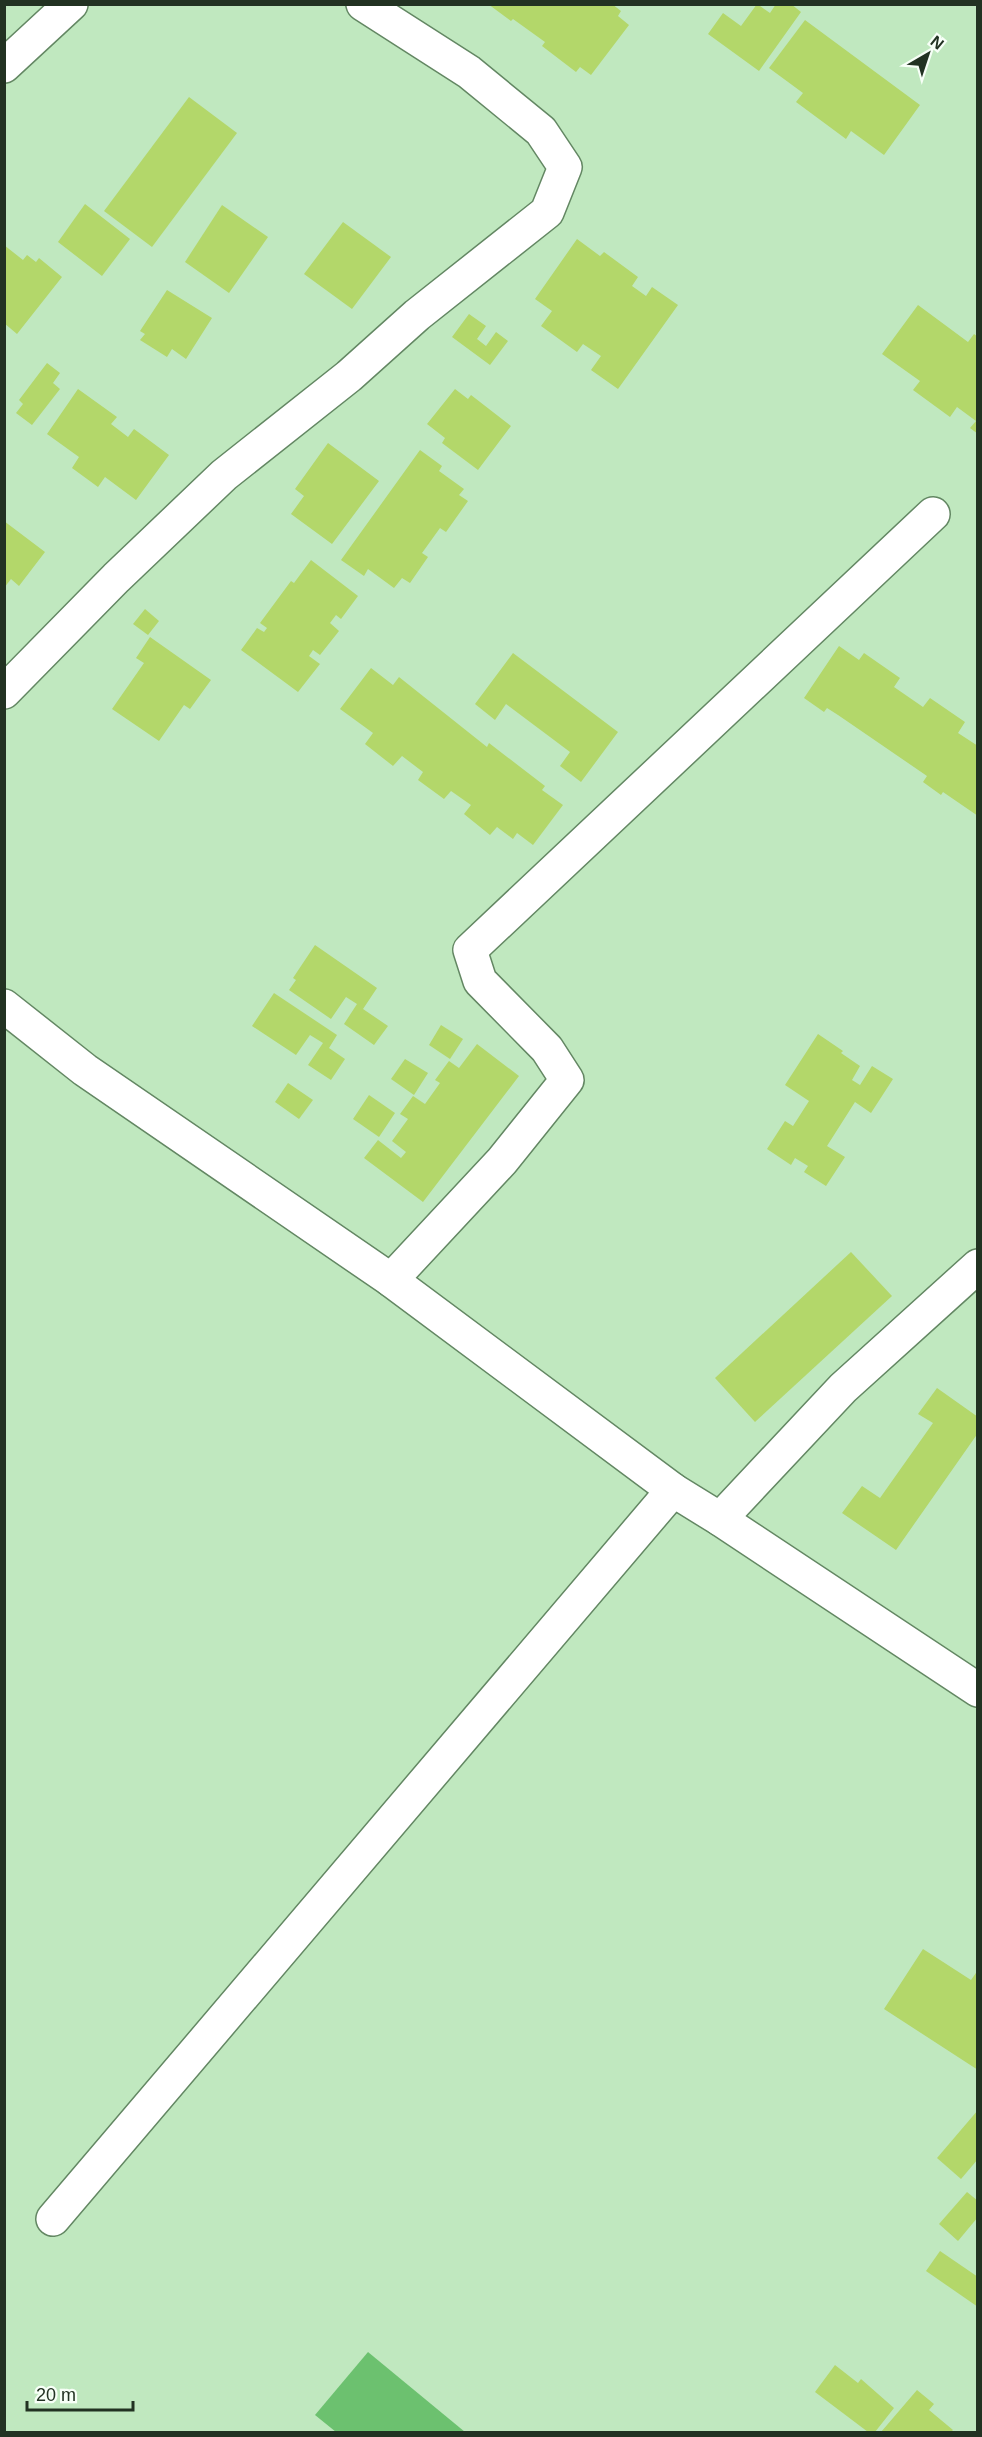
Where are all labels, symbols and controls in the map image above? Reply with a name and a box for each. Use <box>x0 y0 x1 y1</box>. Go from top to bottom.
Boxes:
north arrow <box>898 24 958 84</box>
text: N <box>927 32 947 53</box>
scale bar <box>27 2374 134 2412</box>
text: 20 m <box>36 2385 76 2405</box>

